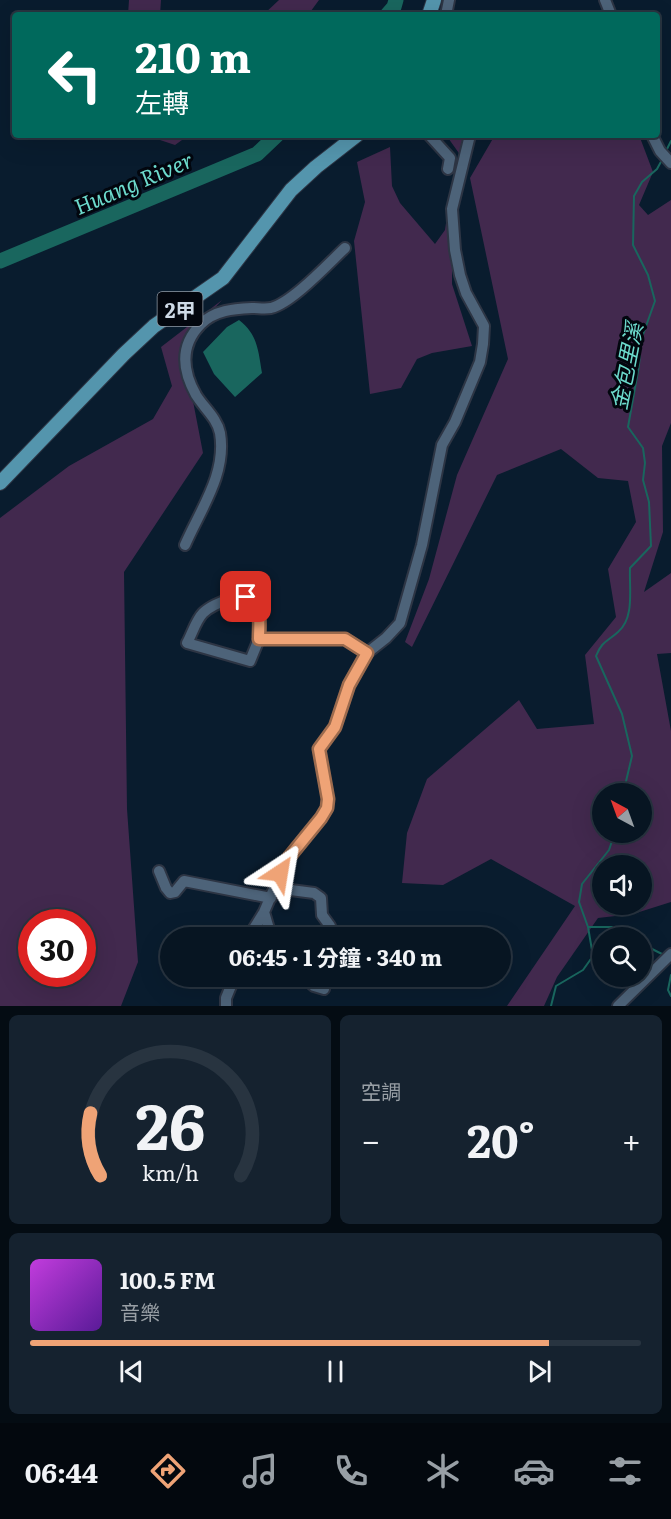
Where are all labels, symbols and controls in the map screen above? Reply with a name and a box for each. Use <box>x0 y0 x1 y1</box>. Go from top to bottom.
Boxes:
text: 210 m <box>135 24 251 86</box>
icon: left <box>36 36 114 114</box>
text: 左轉 <box>135 81 189 121</box>
water label: Huang River <box>68 142 198 222</box>
road number: 2甲 <box>158 292 202 326</box>
water label: 金包里溪 <box>600 317 650 412</box>
pin <box>220 571 271 622</box>
icon: arrive <box>229 580 262 613</box>
north arrow <box>592 783 652 843</box>
map controls <box>592 783 652 987</box>
position arrow <box>248 841 312 905</box>
button: sound <box>592 855 652 915</box>
speed limit sign: 30 <box>18 909 96 987</box>
button: search <box>592 927 652 987</box>
text: 06:45 · 1 分鐘 · 340 m <box>229 940 442 973</box>
text: 空調 <box>361 1075 401 1105</box>
text: 26 <box>135 1077 205 1169</box>
text: 20° <box>467 1105 535 1172</box>
text: − <box>361 1114 380 1163</box>
text: + <box>622 1114 641 1163</box>
text: km/h <box>141 1157 199 1189</box>
text: 100.5 FM <box>120 1263 215 1296</box>
text: 音樂 <box>120 1296 160 1326</box>
icon: previous <box>115 1355 148 1388</box>
icon: pause <box>319 1355 352 1388</box>
icon: next <box>523 1355 556 1388</box>
icon: directions <box>147 1450 189 1492</box>
icon: music <box>239 1450 281 1492</box>
icon: phone <box>330 1450 372 1492</box>
icon: climate <box>422 1450 464 1492</box>
icon: car <box>513 1450 555 1492</box>
icon: filters <box>604 1450 646 1492</box>
text: 06:44 <box>25 1451 98 1491</box>

